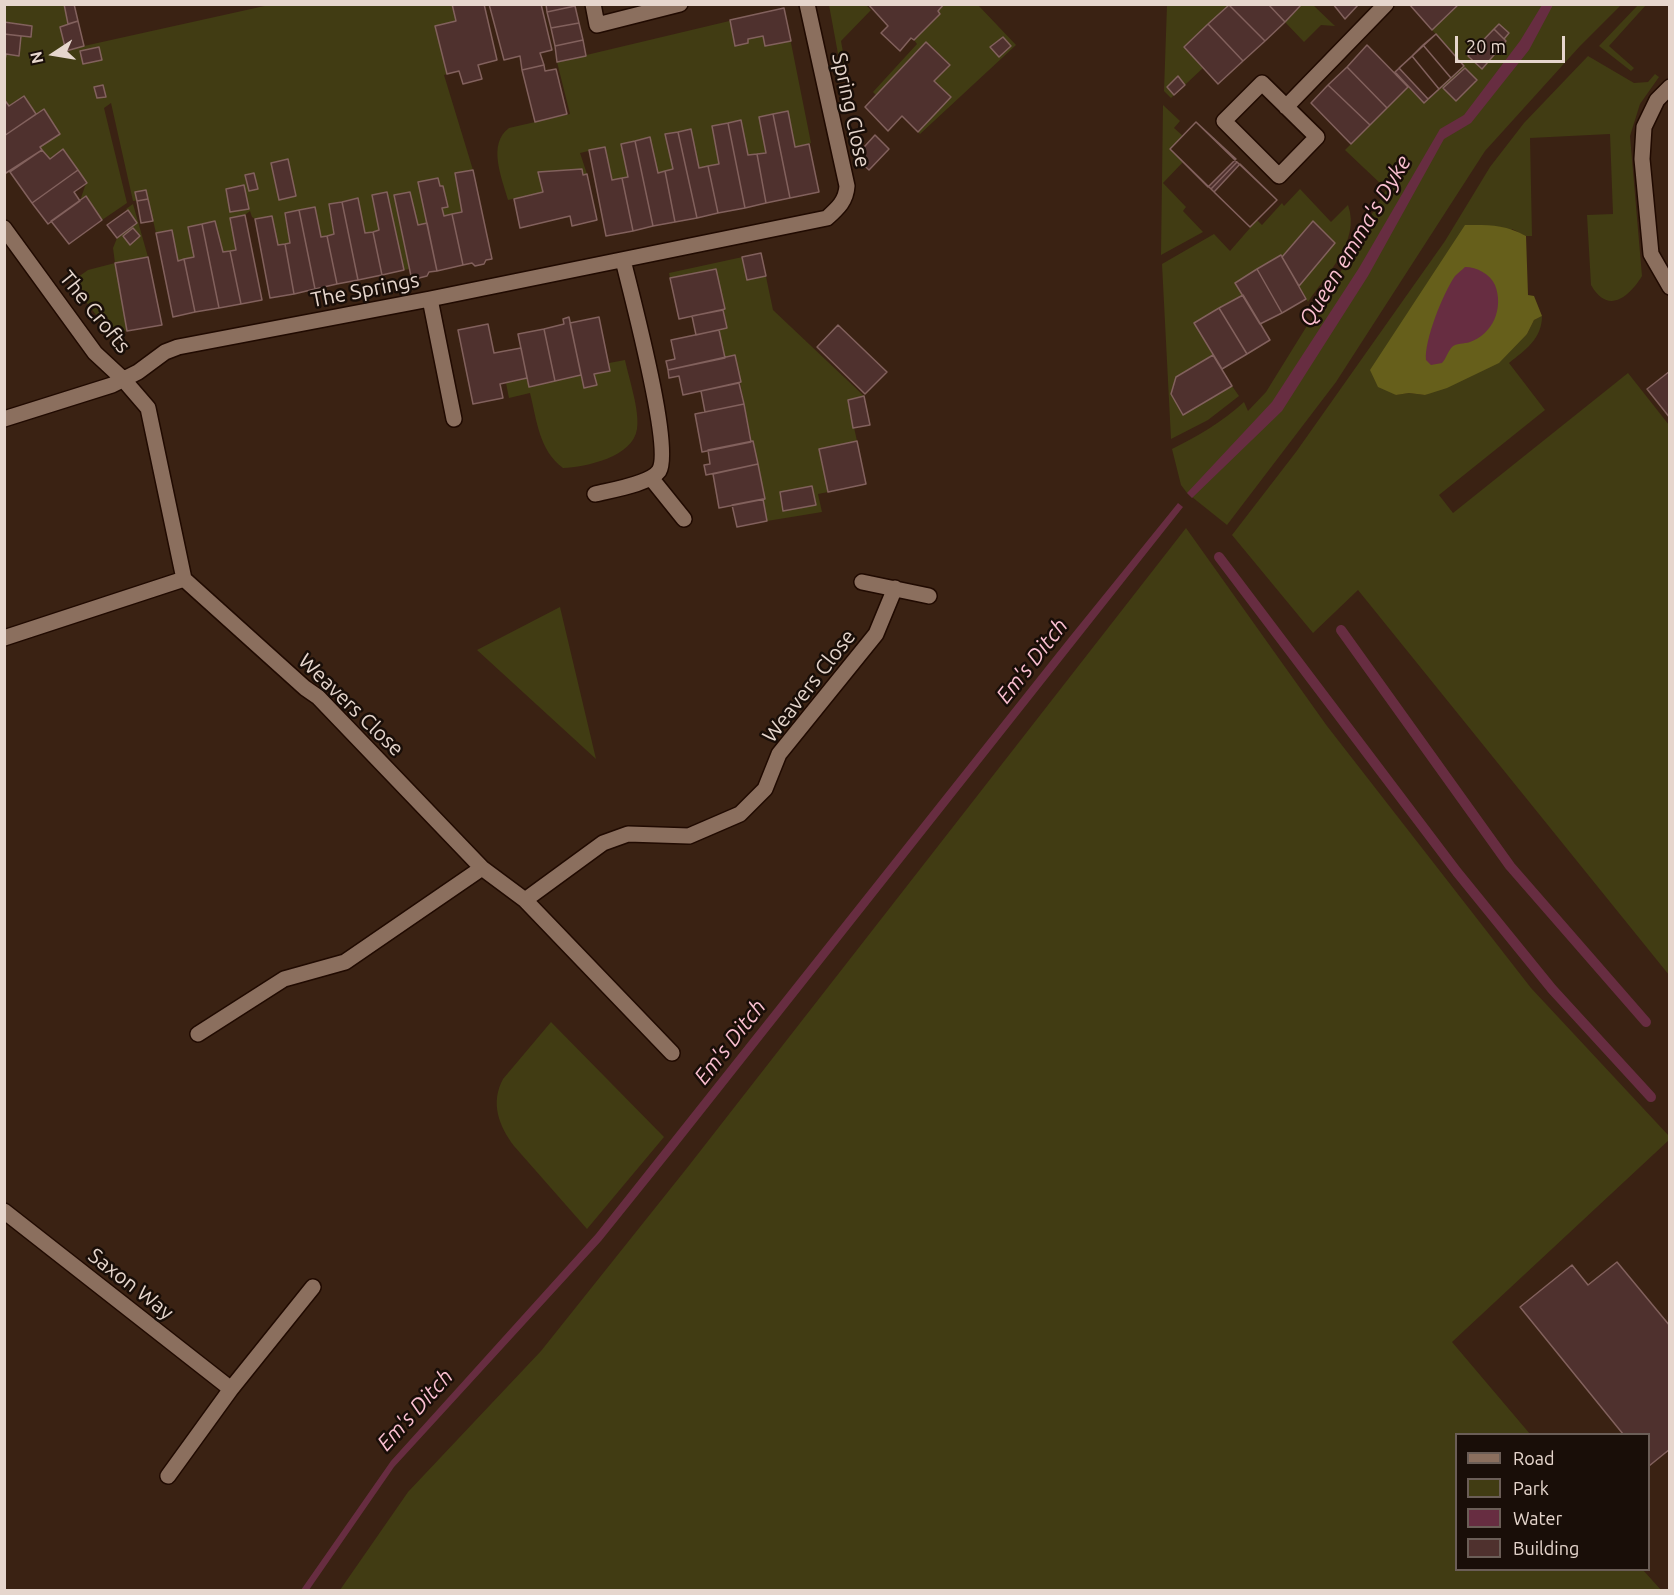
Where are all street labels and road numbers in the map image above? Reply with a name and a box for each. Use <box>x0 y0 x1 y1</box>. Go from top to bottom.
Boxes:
street label: Spring Close <box>827 50 875 170</box>
street label: The Crofts <box>54 266 136 358</box>
street label: The Springs <box>309 267 421 313</box>
street label: Weavers Close <box>757 624 861 748</box>
street label: Weavers Close <box>293 649 409 761</box>
street label: Saxon Way <box>83 1243 179 1325</box>

